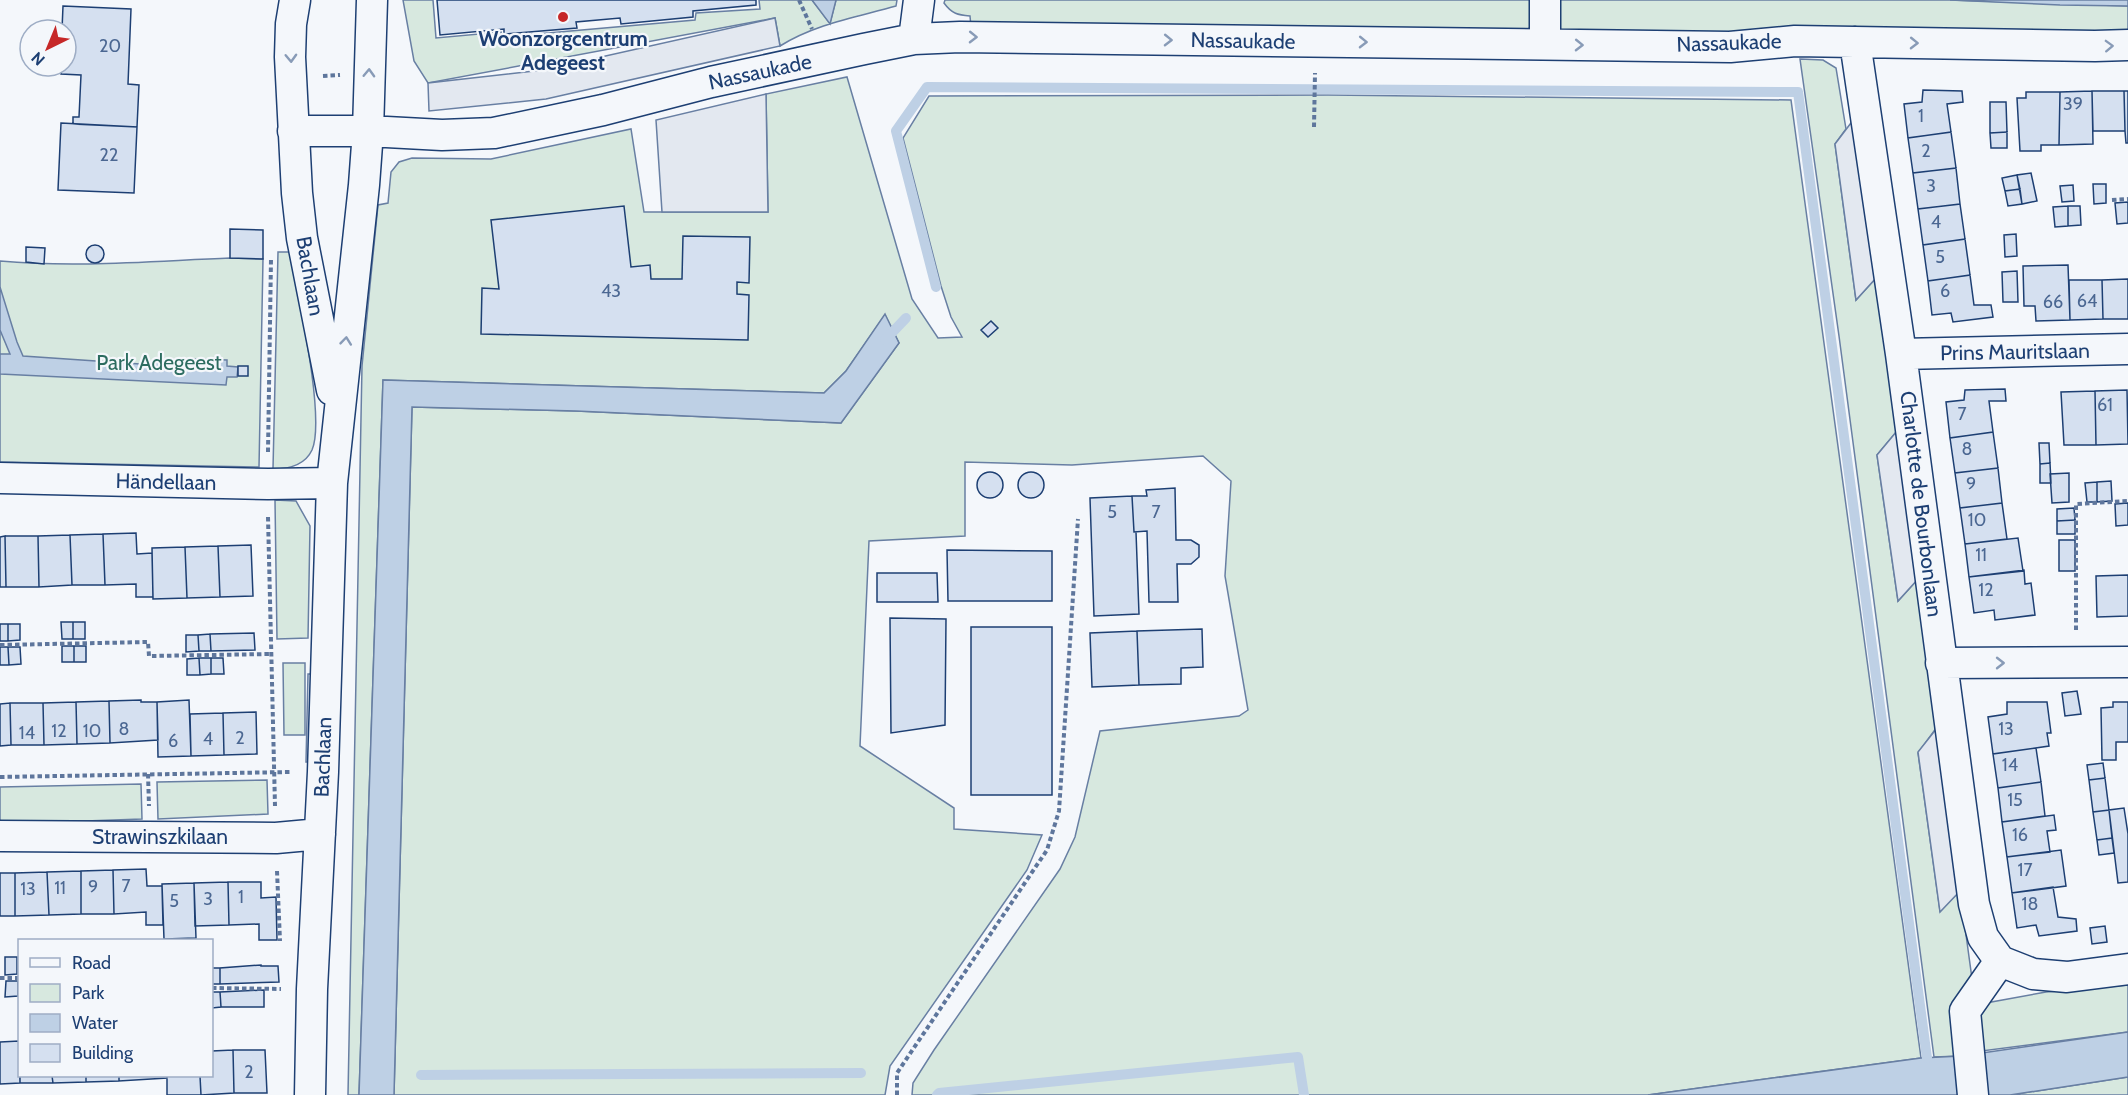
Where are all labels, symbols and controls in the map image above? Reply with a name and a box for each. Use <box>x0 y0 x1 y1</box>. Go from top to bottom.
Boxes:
marker: Woonzorgcentrum Adegeest <box>556 10 570 24</box>
north arrow <box>18 18 78 78</box>
place label: Woonzorgcentrum Adegeest <box>478 26 648 75</box>
street label: Nassaukade <box>1190 27 1296 54</box>
street label: Nassaukade <box>1676 28 1782 57</box>
one-way arrow <box>968 31 977 44</box>
one-way arrow <box>1163 34 1172 46</box>
house number: 20 <box>99 35 121 57</box>
one-way arrow <box>1358 36 1367 48</box>
one-way arrow <box>1909 37 1918 49</box>
one-way arrow <box>1574 39 1583 51</box>
one-way arrow <box>2104 39 2113 52</box>
text: N <box>27 48 49 69</box>
street label: Nassaukade <box>706 48 814 95</box>
one-way arrow <box>284 54 297 63</box>
one-way arrow <box>363 68 375 77</box>
house number: 39 <box>2063 93 2083 115</box>
house number: 1 <box>1918 105 1924 127</box>
house number: 2 <box>1921 140 1931 162</box>
house number: 22 <box>100 144 118 166</box>
house number: 3 <box>1926 175 1936 197</box>
house number: 4 <box>1931 211 1941 233</box>
street label: Bachlaan <box>291 234 330 318</box>
house number: 5 <box>1935 246 1945 268</box>
house number: 43 <box>601 280 621 302</box>
house number: 6 <box>1940 280 1950 302</box>
house number: 64 <box>2077 290 2097 312</box>
house number: 66 <box>2043 291 2063 313</box>
one-way arrow <box>339 336 352 345</box>
street label: Prins Mauritslaan <box>1940 338 2090 365</box>
park label: Park Adegeest <box>96 350 222 375</box>
street label: Charlotte de Bourbonlaan <box>1895 390 1948 618</box>
house number: 61 <box>2097 394 2113 416</box>
house number: 7 <box>1957 403 1967 425</box>
house number: 8 <box>1962 438 1972 460</box>
street label: Händellaan <box>115 468 217 495</box>
house number: 9 <box>1966 473 1976 495</box>
house number: 5 <box>1107 501 1117 523</box>
house number: 7 <box>1151 501 1161 523</box>
house number: 10 <box>1968 509 1986 531</box>
house number: 11 <box>1975 544 1987 566</box>
house number: 12 <box>1978 579 1994 601</box>
one-way arrow <box>1995 657 2004 669</box>
street label: Bachlaan <box>309 716 336 798</box>
house number: 8 <box>119 718 129 740</box>
house number: 13 <box>1998 718 2014 740</box>
house number: 12 <box>51 720 67 742</box>
house number: 10 <box>83 720 101 742</box>
house number: 14 <box>19 722 35 744</box>
house number: 2 <box>235 727 245 749</box>
house number: 4 <box>203 728 213 750</box>
house number: 6 <box>168 730 178 752</box>
house number: 14 <box>2002 754 2018 776</box>
house number: 15 <box>2007 789 2023 811</box>
street label: Strawinszkilaan <box>92 824 228 849</box>
house number: 16 <box>2012 824 2028 846</box>
house number: 17 <box>2018 859 2032 881</box>
house number: 7 <box>121 875 131 897</box>
house number: 9 <box>88 876 98 898</box>
house number: 11 <box>54 877 66 899</box>
house number: 13 <box>20 878 36 900</box>
house number: 1 <box>238 886 244 908</box>
house number: 3 <box>203 888 213 910</box>
house number: 5 <box>169 890 179 912</box>
house number: 18 <box>2022 893 2038 915</box>
legend <box>18 939 213 1077</box>
text: Road <box>72 952 111 974</box>
text: Park <box>72 982 105 1004</box>
text: Water <box>72 1012 118 1034</box>
text: Building <box>72 1042 134 1064</box>
house number: 2 <box>244 1061 254 1083</box>

